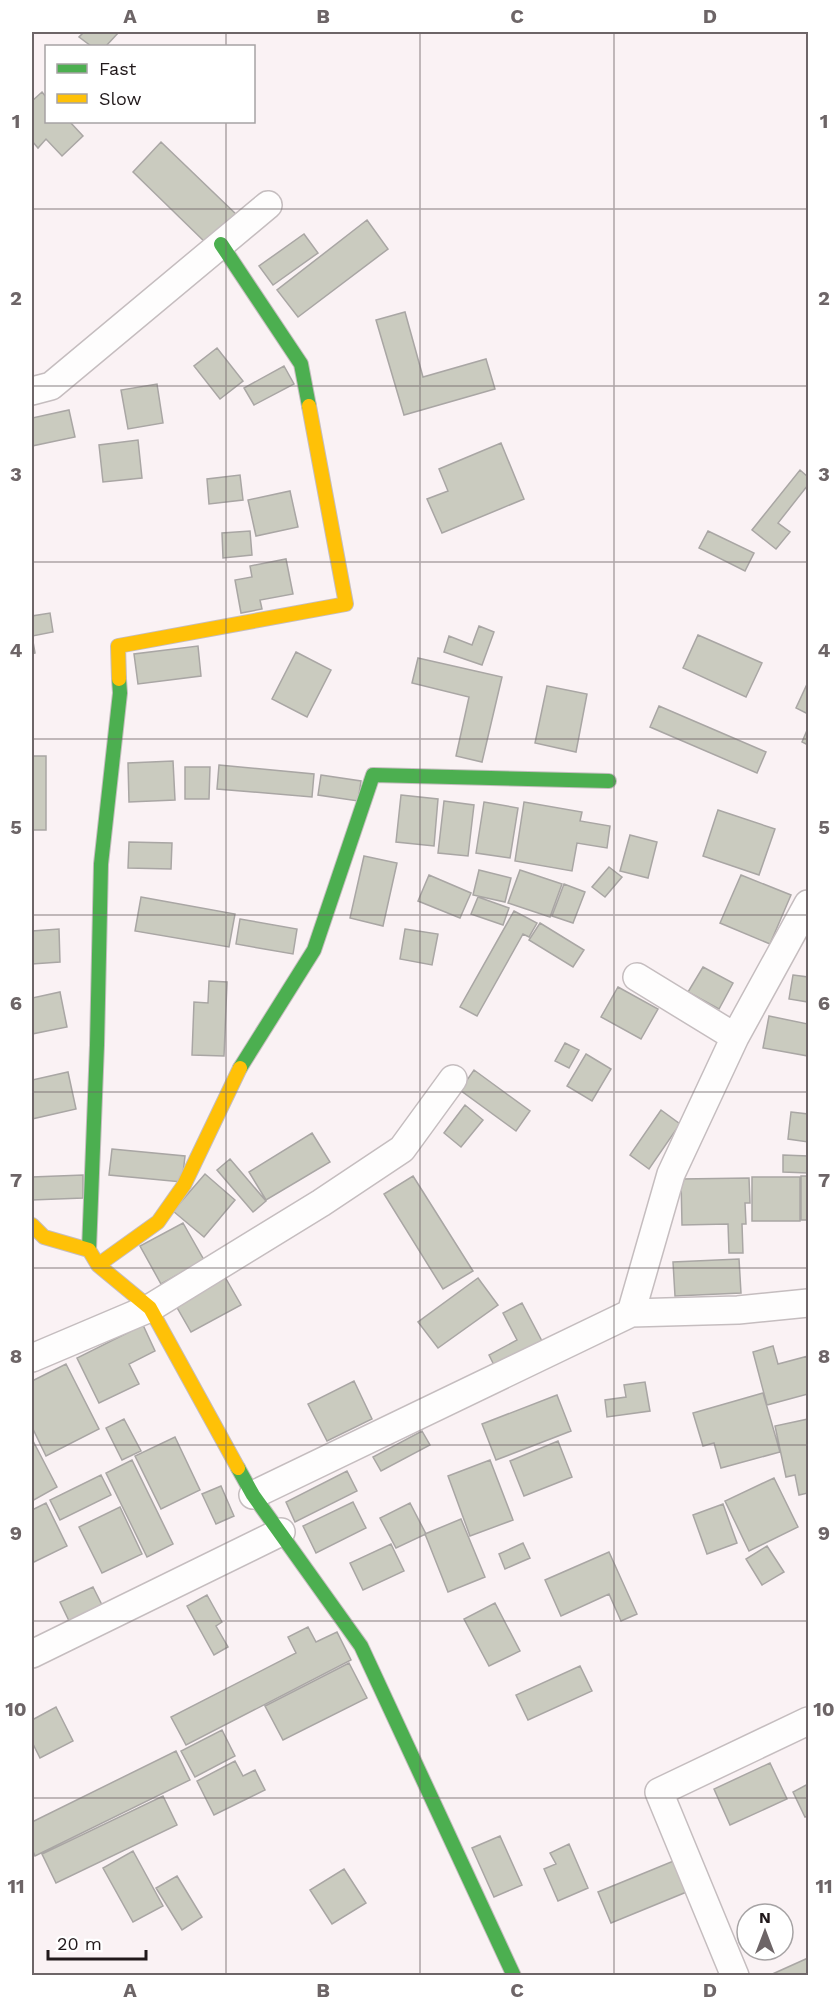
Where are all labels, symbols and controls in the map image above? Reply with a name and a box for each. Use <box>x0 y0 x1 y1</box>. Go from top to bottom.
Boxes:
text: A <box>123 4 137 28</box>
text: B <box>316 4 330 28</box>
text: C <box>510 4 524 28</box>
text: D <box>703 4 717 28</box>
legend <box>45 45 255 123</box>
text: Fast <box>99 58 137 79</box>
text: Slow <box>99 88 142 109</box>
text: 1 <box>12 109 20 133</box>
text: 1 <box>820 109 828 133</box>
text: 2 <box>10 286 22 310</box>
text: 2 <box>818 286 830 310</box>
text: 3 <box>10 462 22 486</box>
text: 3 <box>818 462 830 486</box>
text: 4 <box>10 638 23 662</box>
text: 4 <box>818 638 831 662</box>
text: 5 <box>10 815 22 839</box>
text: 5 <box>818 815 830 839</box>
text: 6 <box>10 991 22 1015</box>
text: 6 <box>818 991 830 1015</box>
text: 7 <box>10 1168 22 1192</box>
text: 7 <box>818 1168 830 1192</box>
text: 8 <box>10 1344 22 1368</box>
text: 8 <box>818 1344 830 1368</box>
text: 9 <box>10 1521 22 1545</box>
text: 9 <box>818 1521 830 1545</box>
text: 10 <box>5 1697 27 1721</box>
text: 10 <box>813 1697 835 1721</box>
text: 11 <box>7 1874 25 1898</box>
text: 11 <box>815 1874 833 1898</box>
north arrow <box>735 1902 795 1962</box>
text: N <box>759 1908 771 1927</box>
scale bar <box>48 1923 146 1961</box>
text: 20 m <box>57 1933 102 1954</box>
text: A <box>123 1978 137 2002</box>
text: B <box>316 1978 330 2002</box>
text: C <box>510 1978 524 2002</box>
text: D <box>703 1978 717 2002</box>

